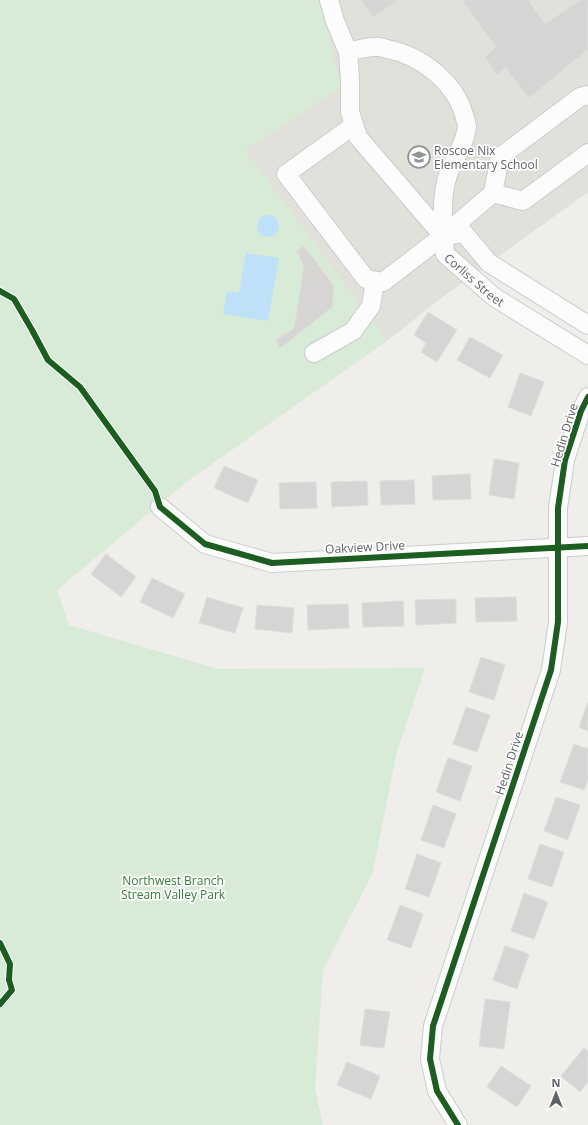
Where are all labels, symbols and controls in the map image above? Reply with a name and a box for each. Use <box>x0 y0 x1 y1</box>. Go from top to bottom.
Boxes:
place label: Roscoe Nix Elementary School <box>434 142 538 173</box>
school or university icon: Roscoe Nix Elementary School <box>406 144 432 170</box>
street label: Corliss Street <box>441 249 508 310</box>
street label: Hedin Drive <box>546 401 582 469</box>
street label: Oakview Drive <box>325 536 406 558</box>
street label: Hedin Drive <box>491 729 527 797</box>
park label: Northwest Branch Stream Valley Park <box>121 872 226 903</box>
north arrow <box>536 1073 576 1113</box>
text: N <box>552 1075 560 1090</box>

